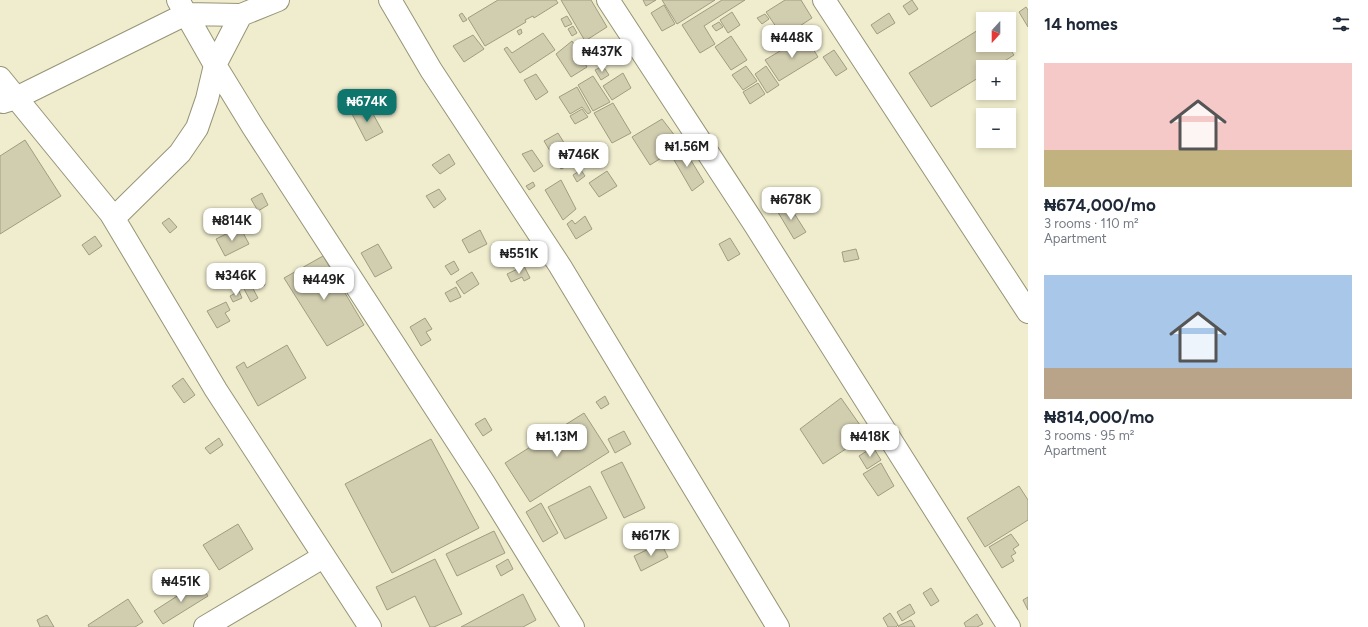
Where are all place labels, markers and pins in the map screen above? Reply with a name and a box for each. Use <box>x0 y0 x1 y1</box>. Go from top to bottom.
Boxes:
pin: ₦448K <box>764 25 820 59</box>
pin: ₦437K <box>574 39 630 73</box>
pin: ₦674K <box>339 89 395 123</box>
pin: ₦1.56M <box>654 134 720 168</box>
pin: ₦746K <box>551 142 607 176</box>
pin: ₦678K <box>763 187 819 221</box>
pin: ₦814K <box>204 208 260 242</box>
pin: ₦551K <box>491 241 547 275</box>
pin: ₦346K <box>208 263 264 297</box>
pin: ₦449K <box>296 267 352 301</box>
pin: ₦1.13M <box>524 424 590 458</box>
pin: ₦418K <box>842 424 898 458</box>
pin: ₦617K <box>623 523 679 557</box>
pin: ₦451K <box>153 569 209 603</box>

